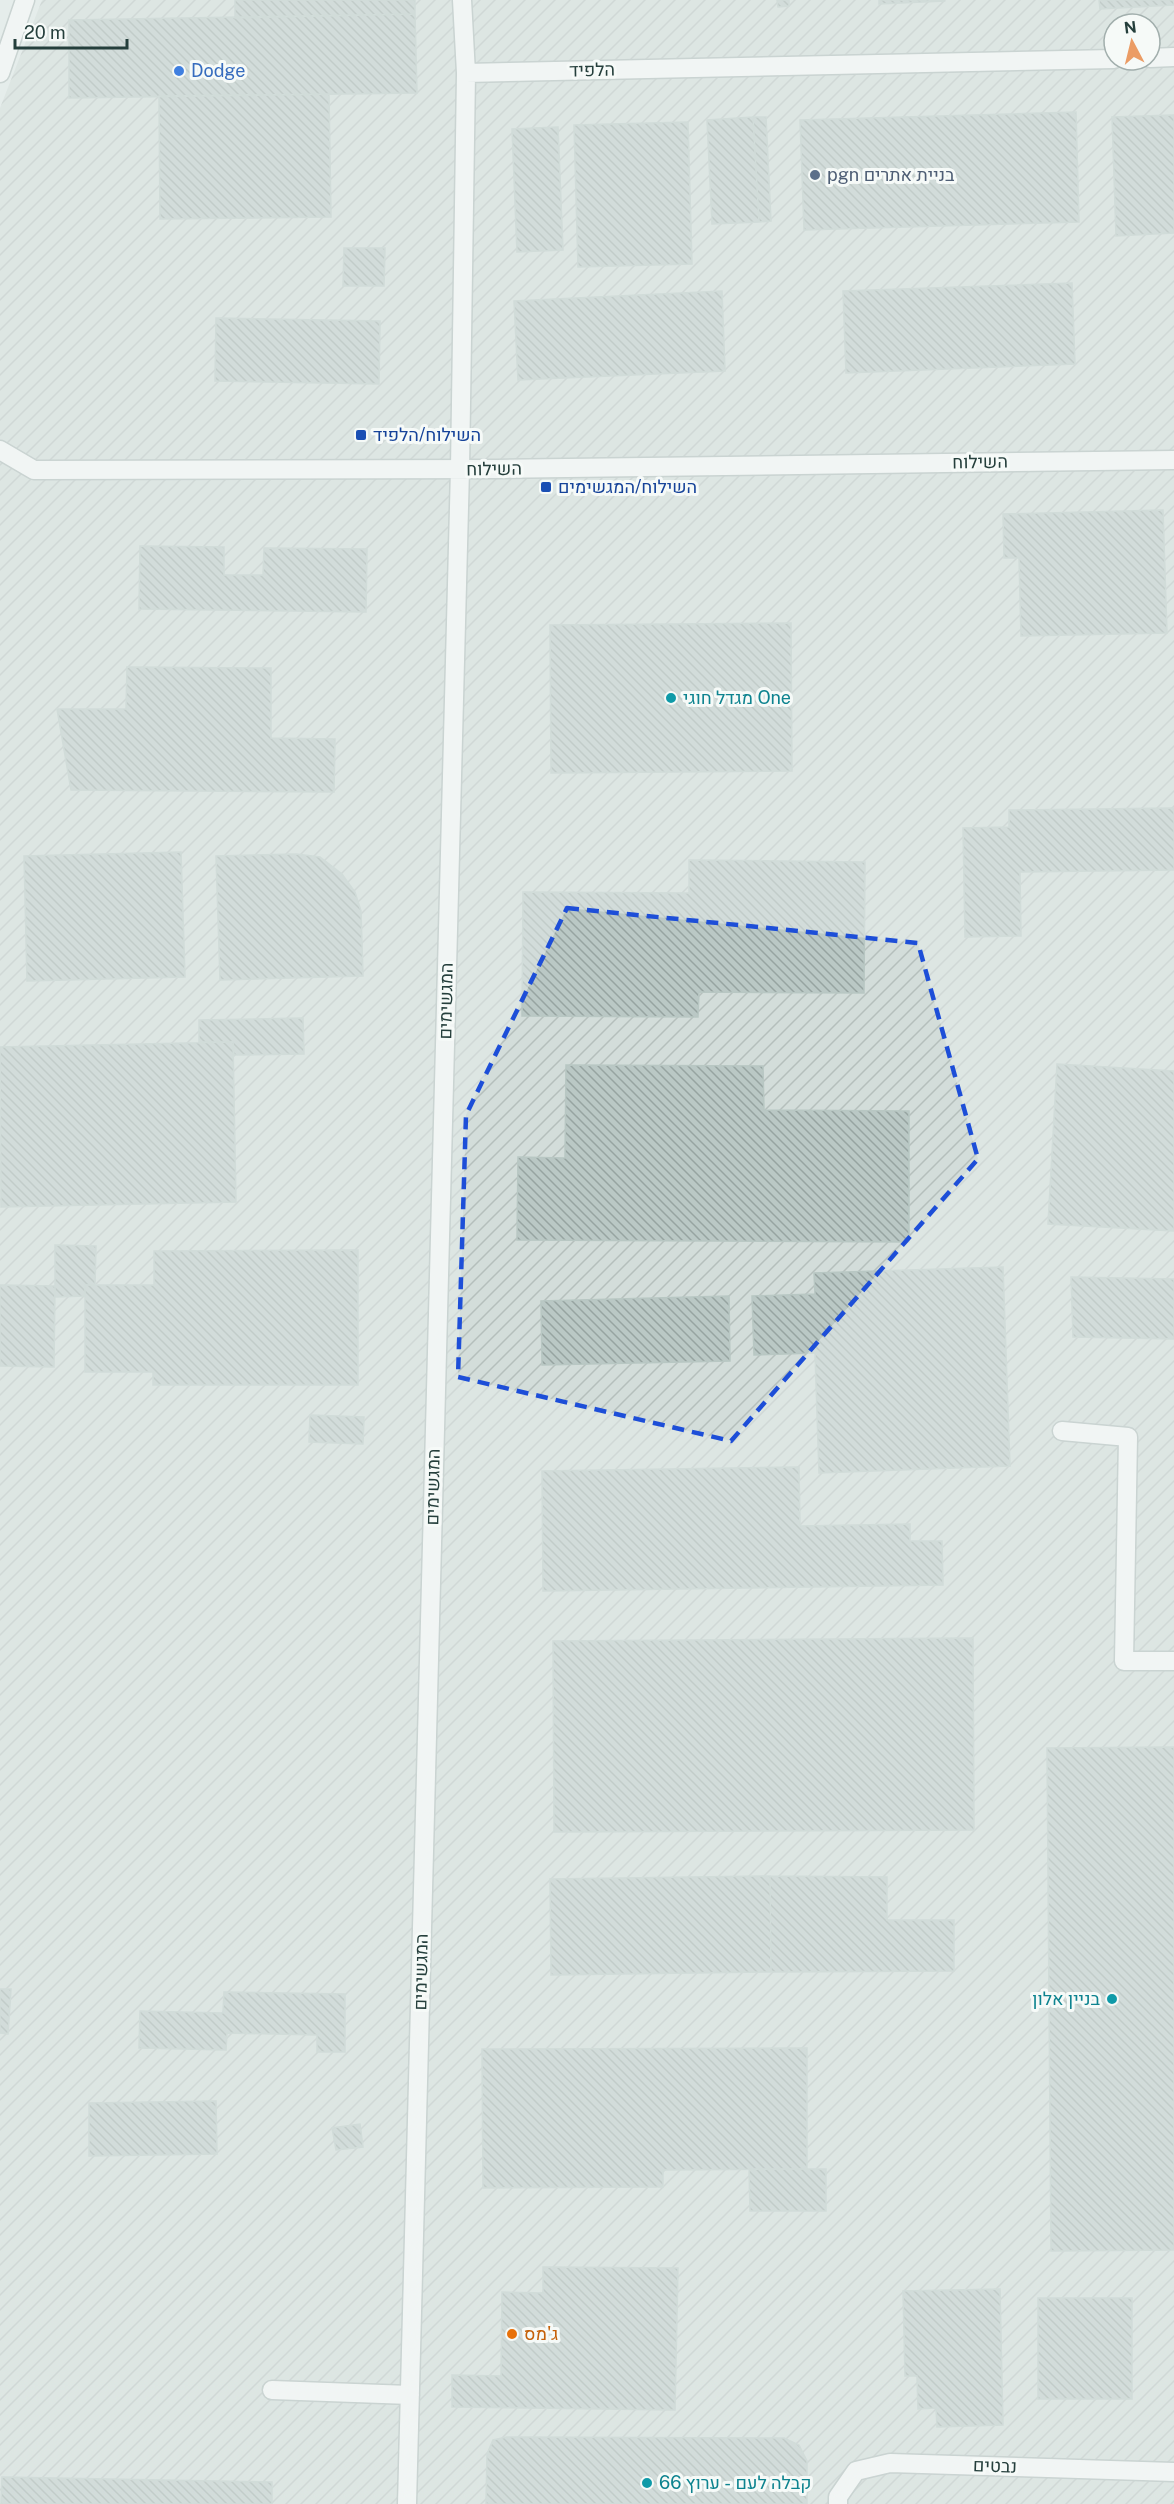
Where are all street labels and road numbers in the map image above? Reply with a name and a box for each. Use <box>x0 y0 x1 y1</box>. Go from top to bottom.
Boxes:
street label: הלפיד <box>569 59 615 80</box>
street label: השילוח <box>952 451 1008 472</box>
street label: השילוח <box>466 458 522 479</box>
street label: המגשימים <box>434 962 457 1040</box>
street label: המגשימים <box>421 1448 444 1526</box>
street label: המגשימים <box>409 1933 432 2011</box>
street label: נבטים <box>973 2454 1017 2477</box>

